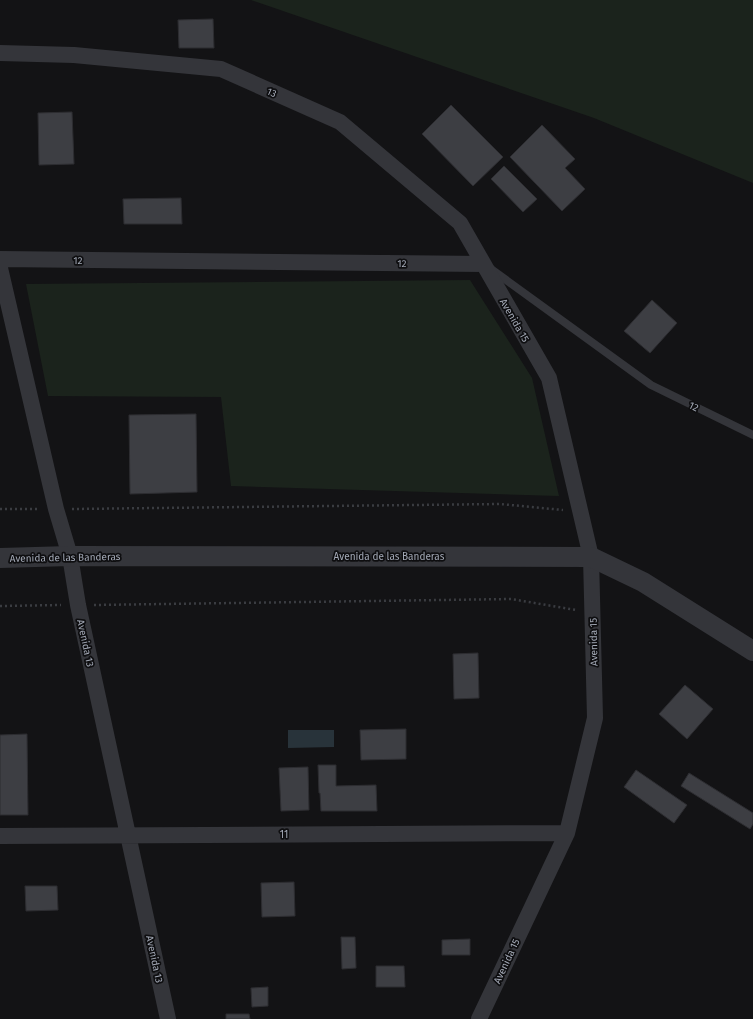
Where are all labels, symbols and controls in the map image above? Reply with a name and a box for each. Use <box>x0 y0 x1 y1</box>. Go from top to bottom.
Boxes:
street label: 13 <box>265 86 278 100</box>
street label: 12 <box>73 255 83 267</box>
street label: 12 <box>397 258 407 270</box>
street label: Avenida 15 <box>497 297 531 344</box>
street label: 12 <box>687 399 700 414</box>
street label: Avenida de las Banderas <box>10 551 121 565</box>
street label: Avenida de las Banderas <box>334 551 445 563</box>
street label: Avenida 13 <box>74 618 96 668</box>
street label: Avenida 15 <box>588 618 600 666</box>
street label: 11 <box>280 829 288 841</box>
street label: Avenida 13 <box>143 934 165 984</box>
street label: Avenida 15 <box>491 937 523 986</box>

